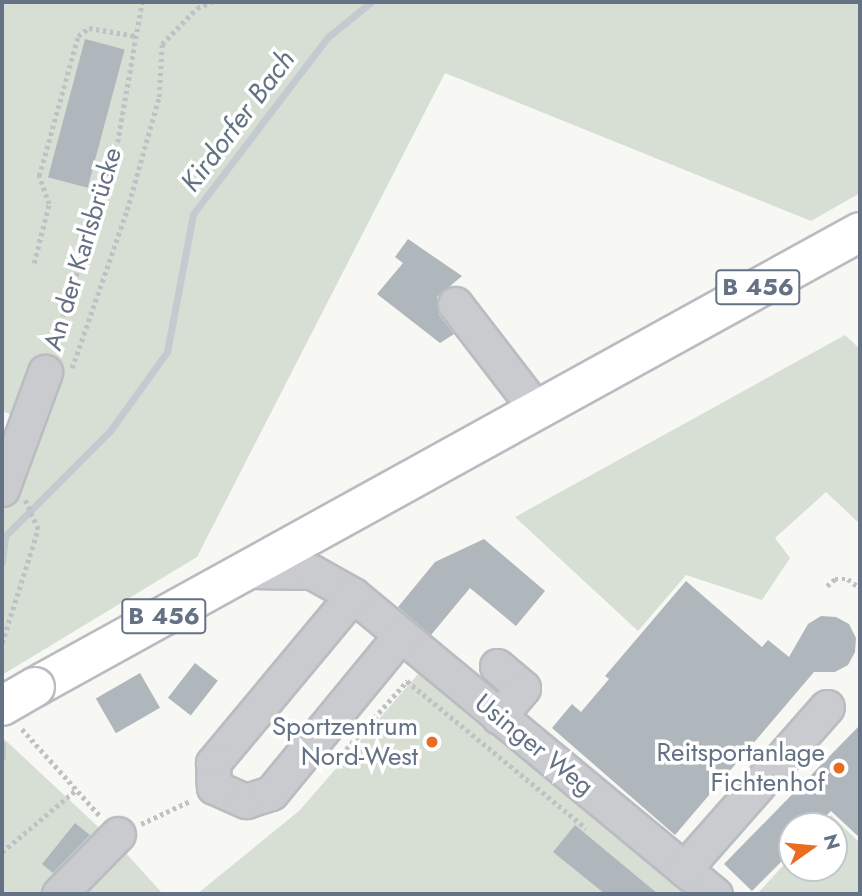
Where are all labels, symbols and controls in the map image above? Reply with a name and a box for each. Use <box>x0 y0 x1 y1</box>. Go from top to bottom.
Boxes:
water label: Kirdorfer Bach <box>174 43 302 199</box>
street label: An der Karlsbrücke <box>37 144 129 354</box>
road number: B 456 <box>714 266 802 308</box>
road number: B 456 <box>120 596 208 636</box>
street label: Usinger Weg <box>468 688 600 802</box>
place label: Sportzentrum Nord-West <box>272 711 418 772</box>
marker: Sportzentrum Nord-West <box>424 734 440 750</box>
place label: Reitsportanlage Fichtenhof <box>657 737 825 798</box>
marker: Reitsportanlage Fichtenhof <box>831 760 847 776</box>
north arrow <box>778 812 848 882</box>
text: N <box>817 831 847 853</box>

